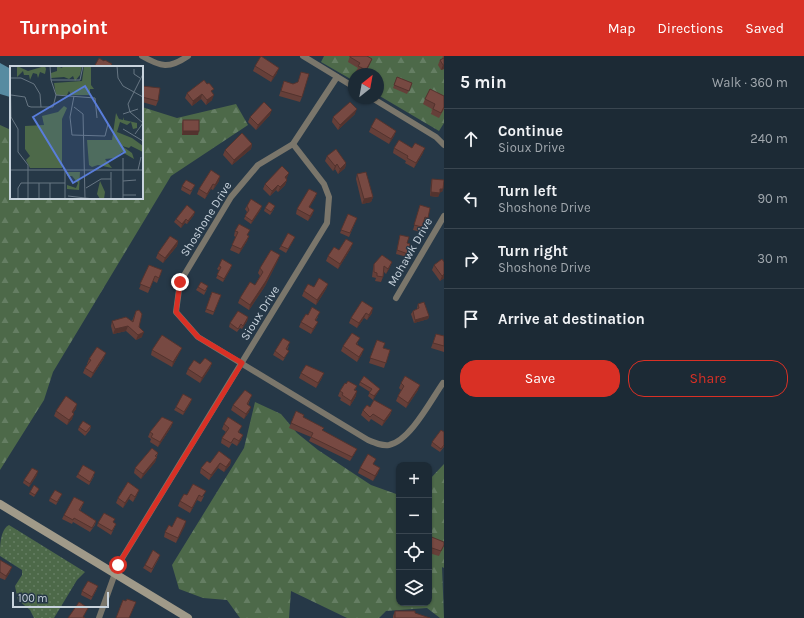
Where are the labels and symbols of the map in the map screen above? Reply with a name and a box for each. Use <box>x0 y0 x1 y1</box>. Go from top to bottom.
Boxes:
inset map <box>10 66 143 199</box>
north arrow <box>348 68 384 104</box>
street label: Shoshone Drive <box>177 179 235 259</box>
street label: Mohawk Drive <box>385 215 435 289</box>
route end <box>171 273 189 291</box>
street label: Sioux Drive <box>238 283 282 343</box>
route start <box>109 556 127 574</box>
scale bar <box>12 590 109 609</box>

